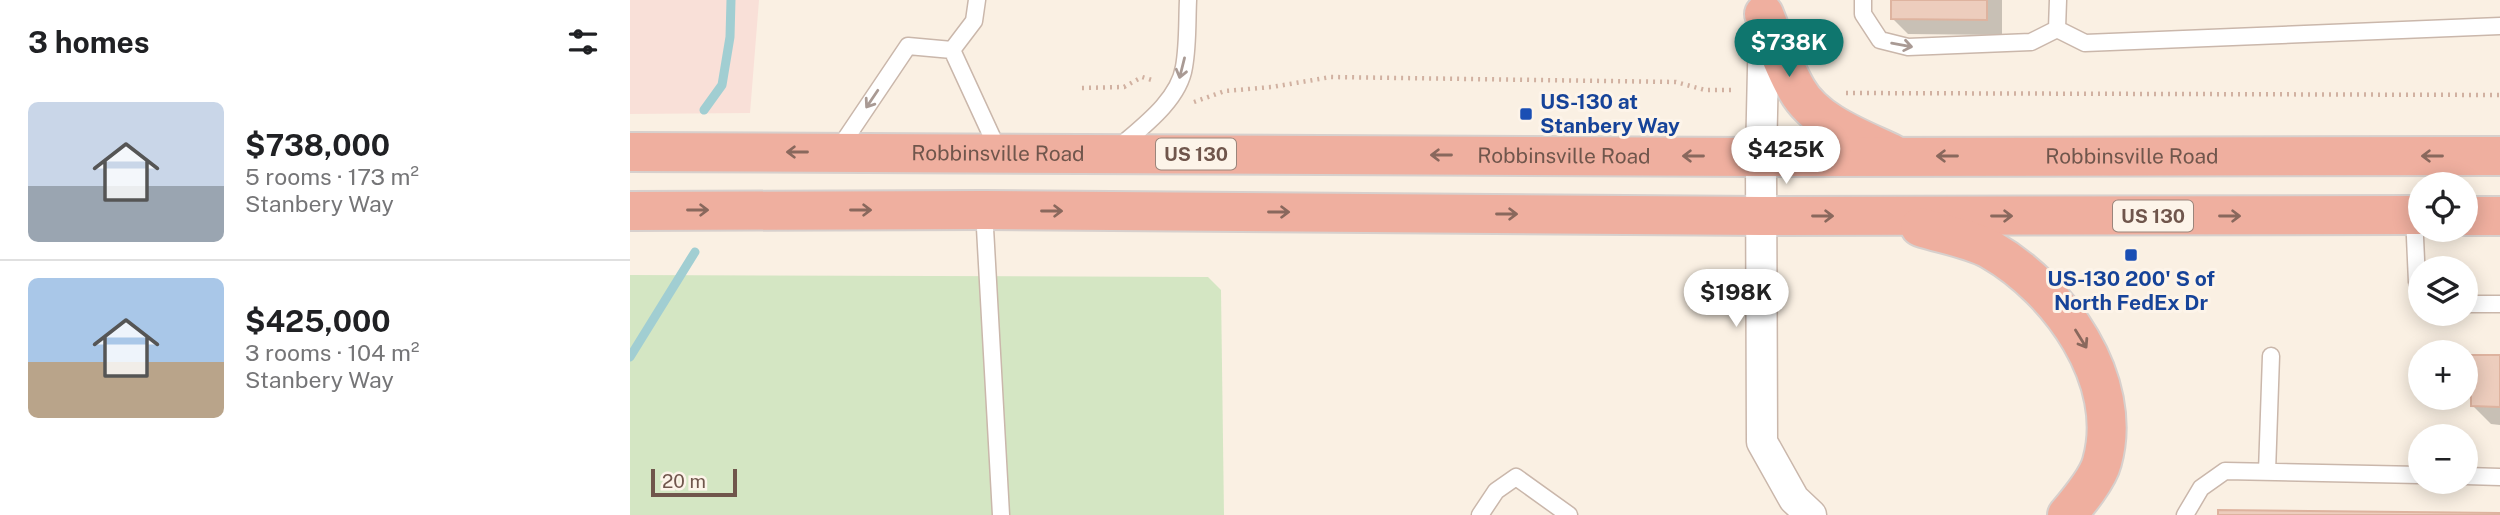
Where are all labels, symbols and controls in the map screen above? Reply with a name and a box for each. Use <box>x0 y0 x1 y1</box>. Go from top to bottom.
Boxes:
pin: $738K <box>1740 20 1838 79</box>
icon: filters <box>564 23 602 61</box>
text: 3 homes <box>28 24 150 60</box>
text: $738K <box>1751 28 1827 55</box>
one-way arrow <box>1890 39 1913 52</box>
one-way arrow <box>1175 56 1188 78</box>
one-way arrow <box>865 89 879 109</box>
place label: US-130 at Stanbery Way <box>1540 89 1680 138</box>
marker: US-130 at Stanbery Way <box>1518 106 1534 122</box>
text: $738,000 <box>245 127 390 163</box>
pin: $425K <box>1737 127 1835 186</box>
icon: home <box>84 130 168 214</box>
text: $425K <box>1747 135 1825 162</box>
road number: US 130 <box>1156 138 1236 170</box>
street label: Robbinsville Road <box>911 140 1085 166</box>
street label: Robbinsville Road <box>1477 143 1651 169</box>
street label: Robbinsville Road <box>2045 143 2219 169</box>
one-way arrow <box>786 145 809 159</box>
one-way arrow <box>1430 148 1453 162</box>
one-way arrow <box>1935 149 1958 163</box>
one-way arrow <box>2421 149 2444 163</box>
one-way arrow <box>1682 150 1705 163</box>
text: 5 rooms · 173 m² <box>245 163 419 190</box>
map controls <box>2408 172 2478 494</box>
button: locate <box>2408 172 2478 242</box>
text: Stanbery Way <box>245 190 394 217</box>
road number: US 130 <box>2113 200 2193 232</box>
one-way arrow <box>686 203 709 217</box>
one-way arrow <box>849 203 872 217</box>
one-way arrow <box>1040 204 1063 218</box>
one-way arrow <box>1268 205 1291 219</box>
one-way arrow <box>1495 207 1518 221</box>
one-way arrow <box>1811 209 1834 223</box>
one-way arrow <box>1990 209 2013 223</box>
one-way arrow <box>2218 209 2241 222</box>
marker: US-130 200' S of North FedEx Dr <box>2123 247 2139 263</box>
button: layers <box>2408 256 2478 326</box>
place label: US-130 200' S of North FedEx Dr <box>2047 266 2215 315</box>
pin: $198K <box>1687 270 1785 329</box>
text: $198K <box>1700 278 1772 305</box>
text: $425,000 <box>245 303 391 339</box>
icon: home <box>84 306 168 390</box>
one-way arrow <box>2074 329 2088 349</box>
text: 3 rooms · 104 m² <box>245 339 419 366</box>
button: + <box>2408 340 2478 410</box>
text: Stanbery Way <box>245 366 394 393</box>
button: − <box>2408 424 2478 494</box>
scale bar <box>651 466 737 498</box>
text: 20 m <box>662 470 706 492</box>

